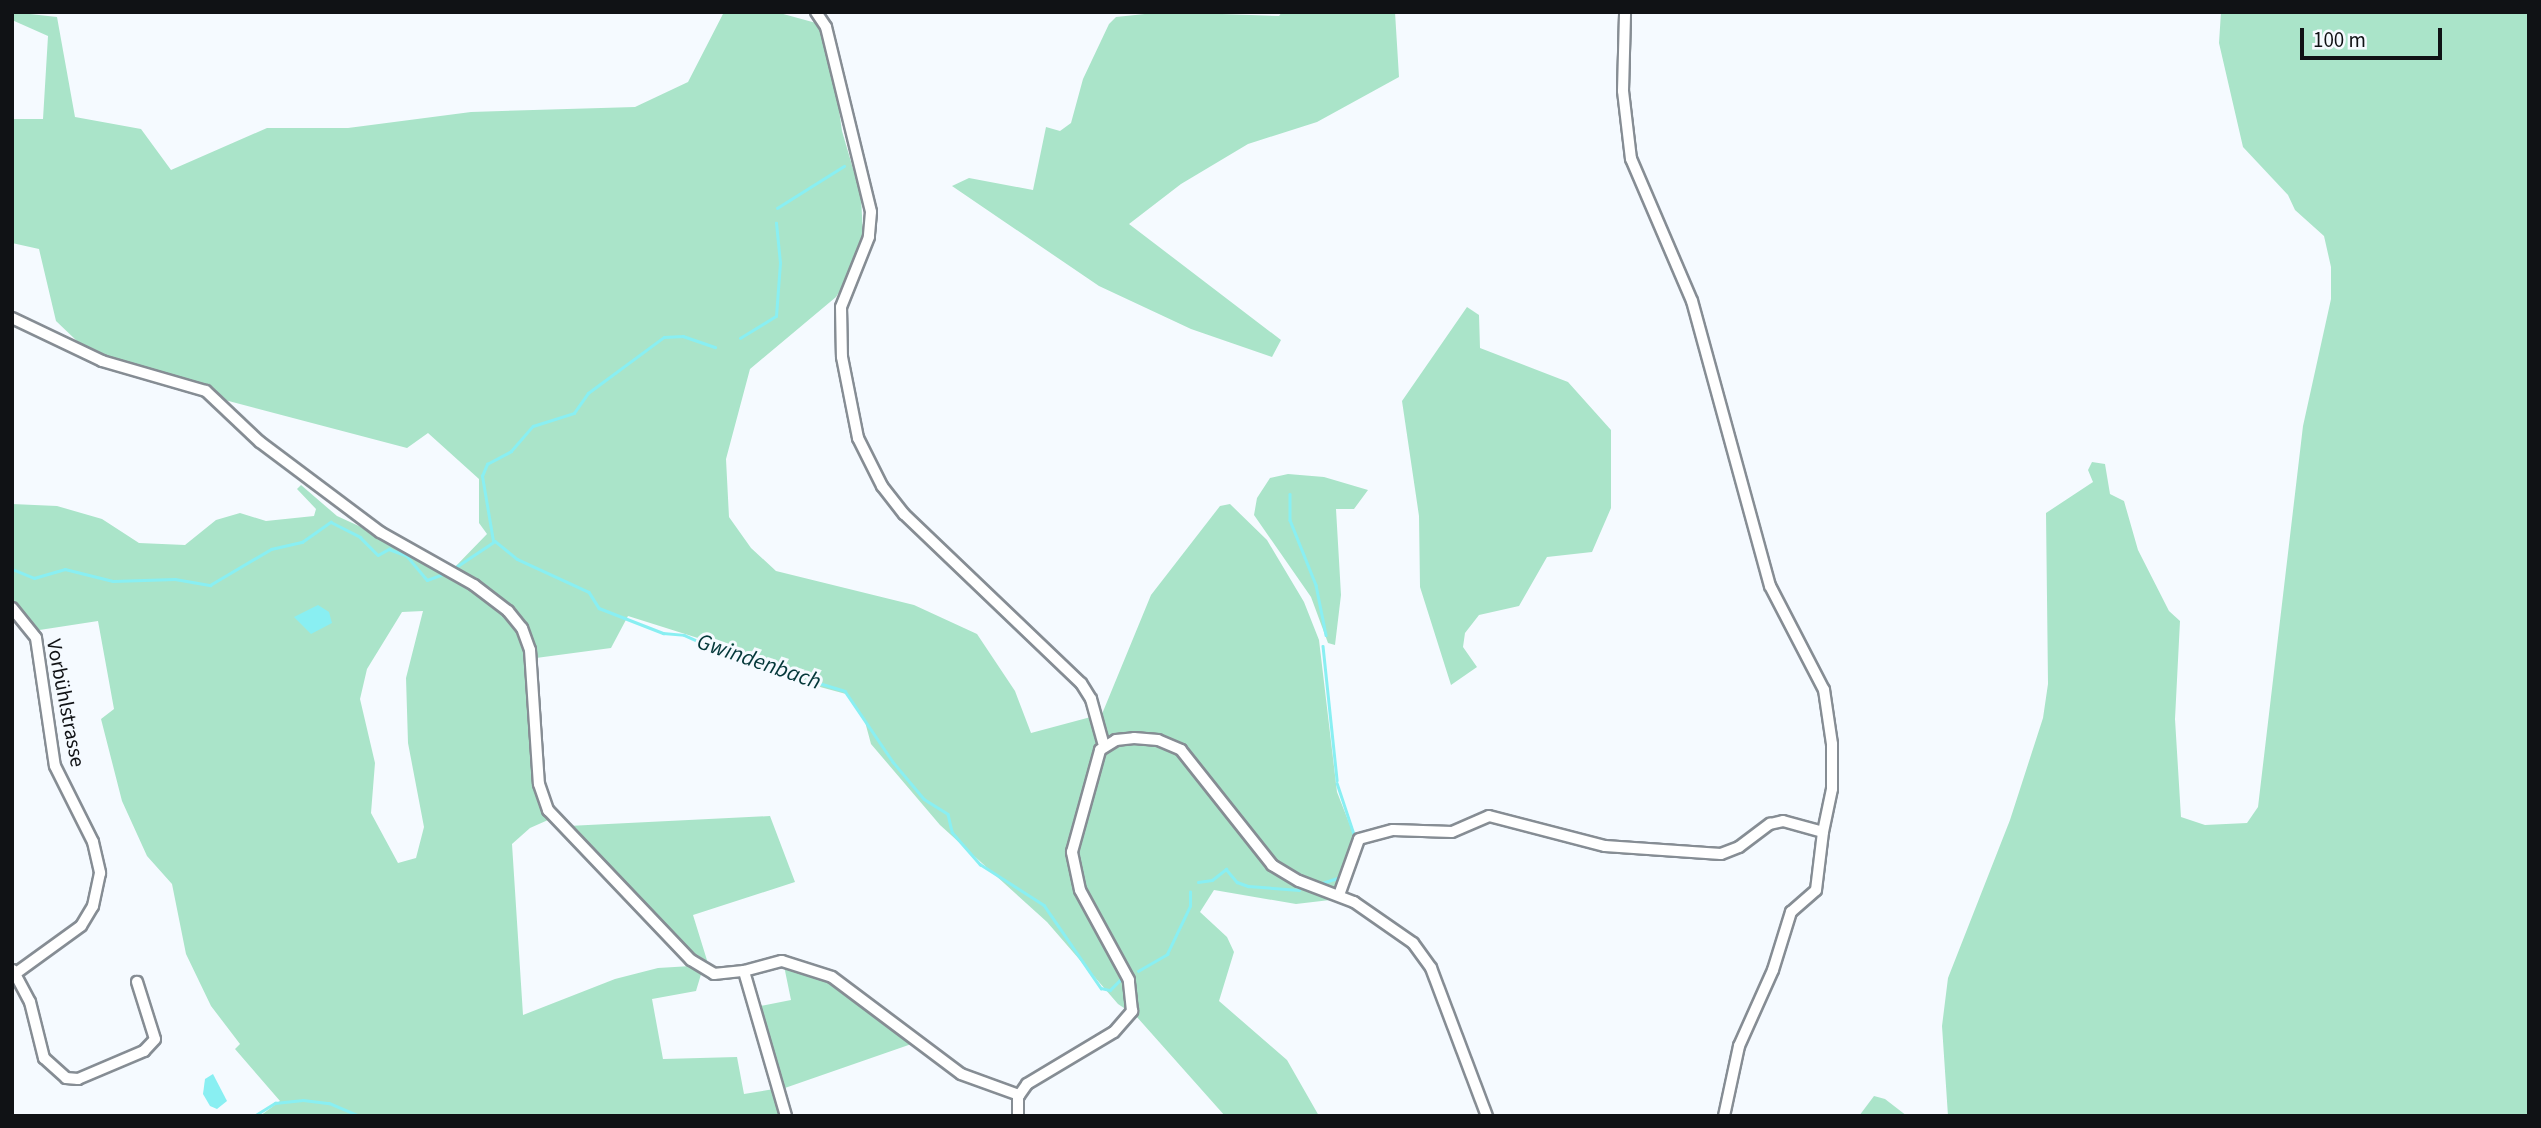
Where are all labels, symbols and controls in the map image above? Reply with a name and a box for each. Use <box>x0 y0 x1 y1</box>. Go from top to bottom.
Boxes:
scale bar <box>2303 14 2445 58</box>
text: 100 m <box>2313 25 2366 55</box>
water label: Gwindenbach <box>693 628 825 696</box>
street label: Vorbühlstrasse <box>41 637 91 769</box>

